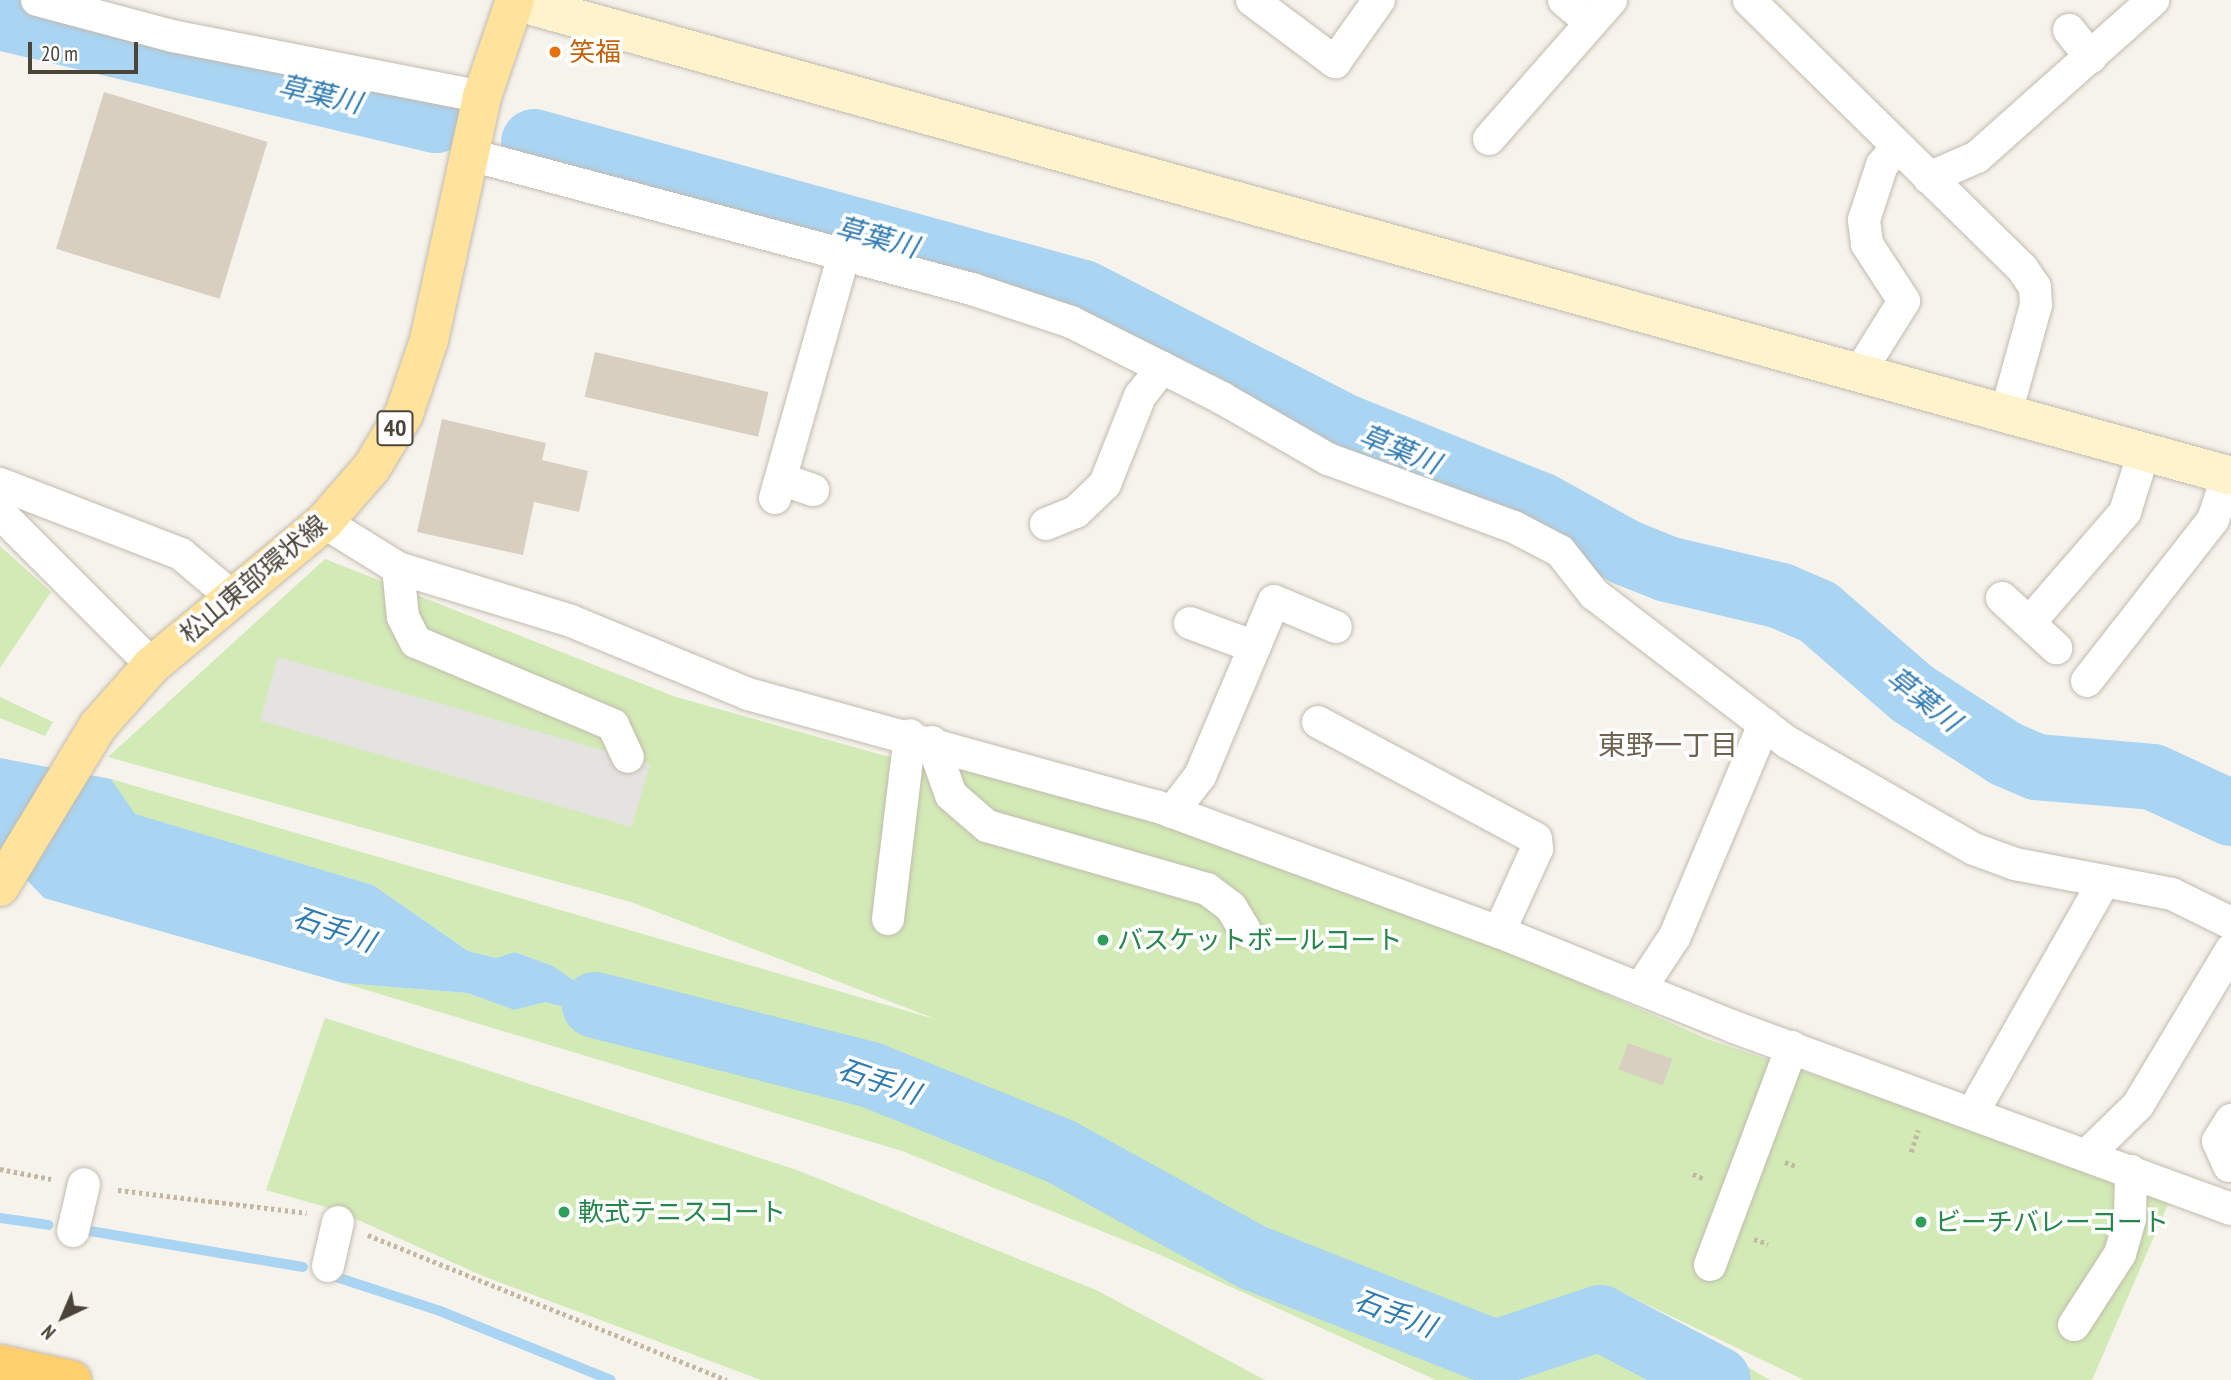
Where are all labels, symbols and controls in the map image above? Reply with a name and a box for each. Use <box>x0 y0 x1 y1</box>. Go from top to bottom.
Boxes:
scale bar <box>32 28 142 72</box>
place label: 笑福 <box>569 36 621 68</box>
text: 20 m <box>41 40 78 67</box>
marker: 笑福 <box>547 44 563 60</box>
water label: 草葉川 <box>275 68 365 120</box>
water label: 草葉川 <box>832 210 922 264</box>
road number: 40 <box>376 408 414 448</box>
water label: 草葉川 <box>1355 418 1445 480</box>
street label: 松山東部環状線 <box>173 509 333 649</box>
water label: 草葉川 <box>1881 660 1967 738</box>
district label: 東野一丁目 <box>1598 728 1738 762</box>
water label: 石手川 <box>289 899 379 959</box>
place label: バスケットボールコート <box>1117 924 1403 956</box>
marker: バスケットボールコート <box>1095 932 1111 948</box>
water label: 石手川 <box>834 1051 924 1111</box>
place label: 軟式テニスコート <box>578 1196 786 1228</box>
marker: 軟式テニスコート <box>556 1204 572 1220</box>
place label: ビーチバレーコート <box>1935 1206 2169 1238</box>
marker: ビーチバレーコート <box>1913 1214 1929 1230</box>
north arrow <box>28 1282 98 1352</box>
water label: 石手川 <box>1350 1282 1440 1344</box>
text: N <box>36 1320 60 1344</box>

